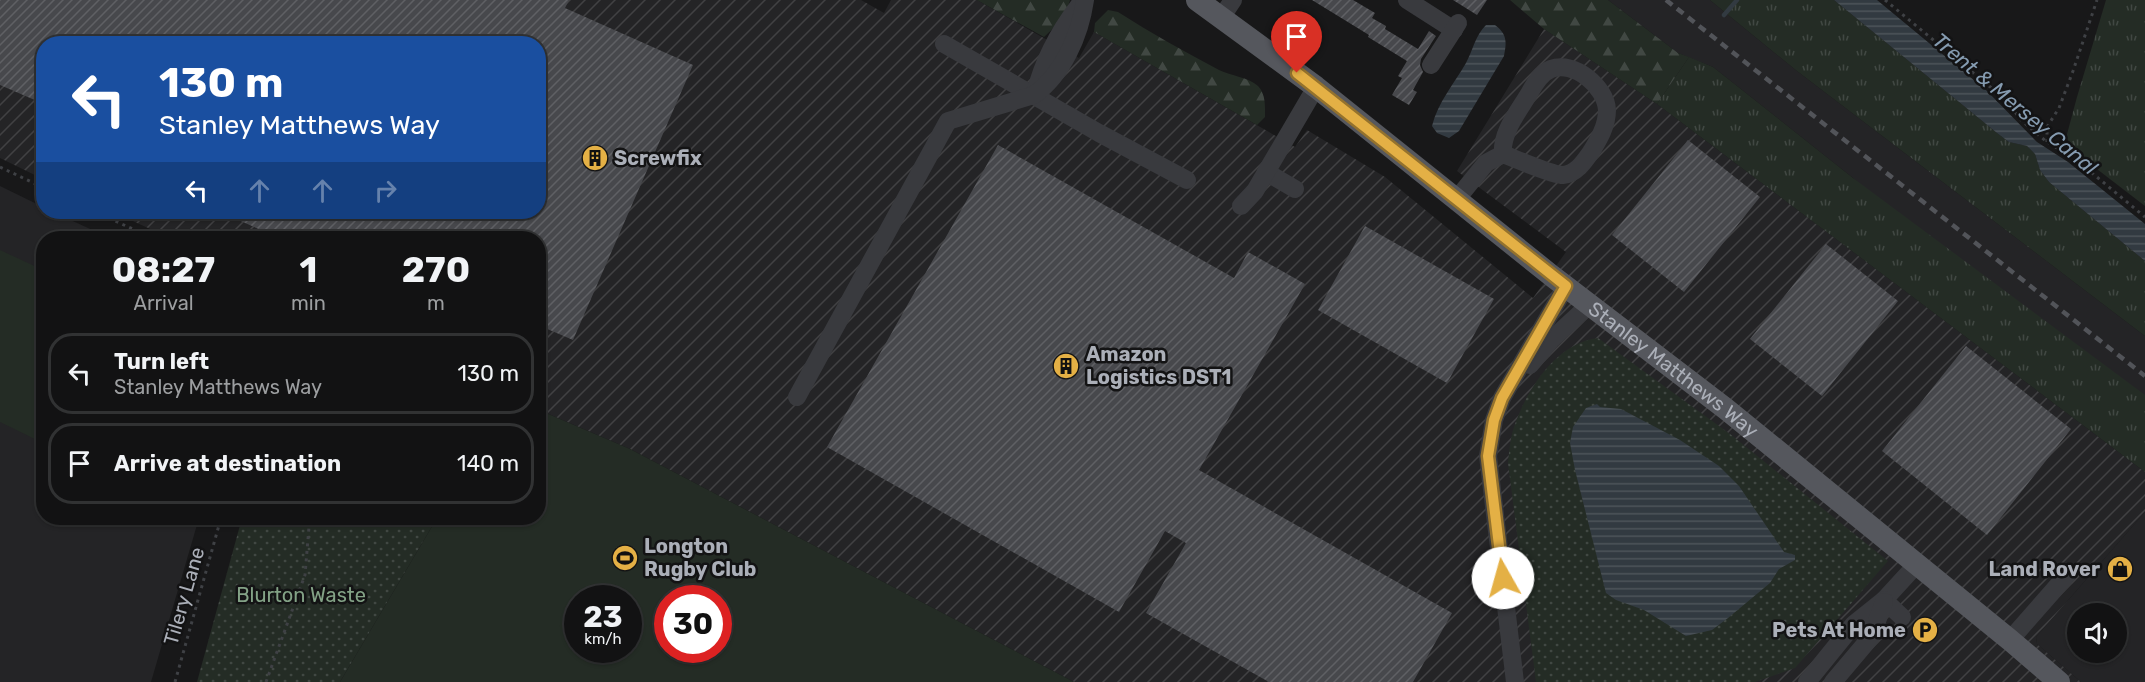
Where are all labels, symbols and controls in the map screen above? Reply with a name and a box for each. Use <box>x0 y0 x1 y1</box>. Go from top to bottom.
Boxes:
pin <box>1271 11 1322 73</box>
icon: arrive <box>1280 20 1313 53</box>
water label: Trent & Mersey Canal <box>1928 27 2103 180</box>
text: 130 m <box>159 58 284 108</box>
icon: left <box>60 60 138 138</box>
text: Stanley Matthews Way <box>159 109 440 141</box>
building icon: Screwfix <box>580 143 610 173</box>
place label: Screwfix <box>614 146 702 170</box>
icon: left <box>180 174 213 207</box>
icon: ahead <box>243 174 276 207</box>
icon: ahead <box>306 174 339 207</box>
icon: right <box>369 174 402 207</box>
text: 08:27 <box>112 248 215 291</box>
text: 1 <box>299 248 317 291</box>
text: 270 <box>402 248 470 291</box>
text: Arrival <box>134 291 194 315</box>
text: min <box>291 291 326 315</box>
text: m <box>427 291 445 315</box>
street label: Stanley Matthews Way <box>1584 296 1763 442</box>
place label: Amazon Logistics DST1 <box>1086 342 1232 389</box>
text: Turn left <box>114 348 209 375</box>
building icon: Amazon Logistics DST1 <box>1051 351 1081 381</box>
icon: left <box>63 357 96 390</box>
text: 130 m <box>457 360 519 387</box>
text: Stanley Matthews Way <box>114 375 322 399</box>
icon: arrive <box>63 447 96 480</box>
text: Arrive at destination <box>114 450 341 477</box>
text: 140 m <box>457 450 519 477</box>
place label: Longton Rugby Club <box>644 534 756 581</box>
sports icon: Longton Rugby Club <box>610 543 640 573</box>
street label: Tilery Lane <box>159 544 209 648</box>
position arrow <box>1471 546 1535 610</box>
shop icon: Land Rover <box>2105 554 2135 584</box>
place label: Land Rover <box>1989 557 2100 581</box>
park label: Blurton Waste <box>236 583 366 607</box>
speed limit sign: 30 <box>654 585 732 663</box>
text: 23 <box>583 599 623 635</box>
map controls <box>2067 603 2127 663</box>
button: sound <box>2067 603 2127 663</box>
parking icon: Pets At Home <box>1910 615 1940 645</box>
place label: Pets At Home <box>1772 618 1906 642</box>
text: km/h <box>584 630 622 648</box>

